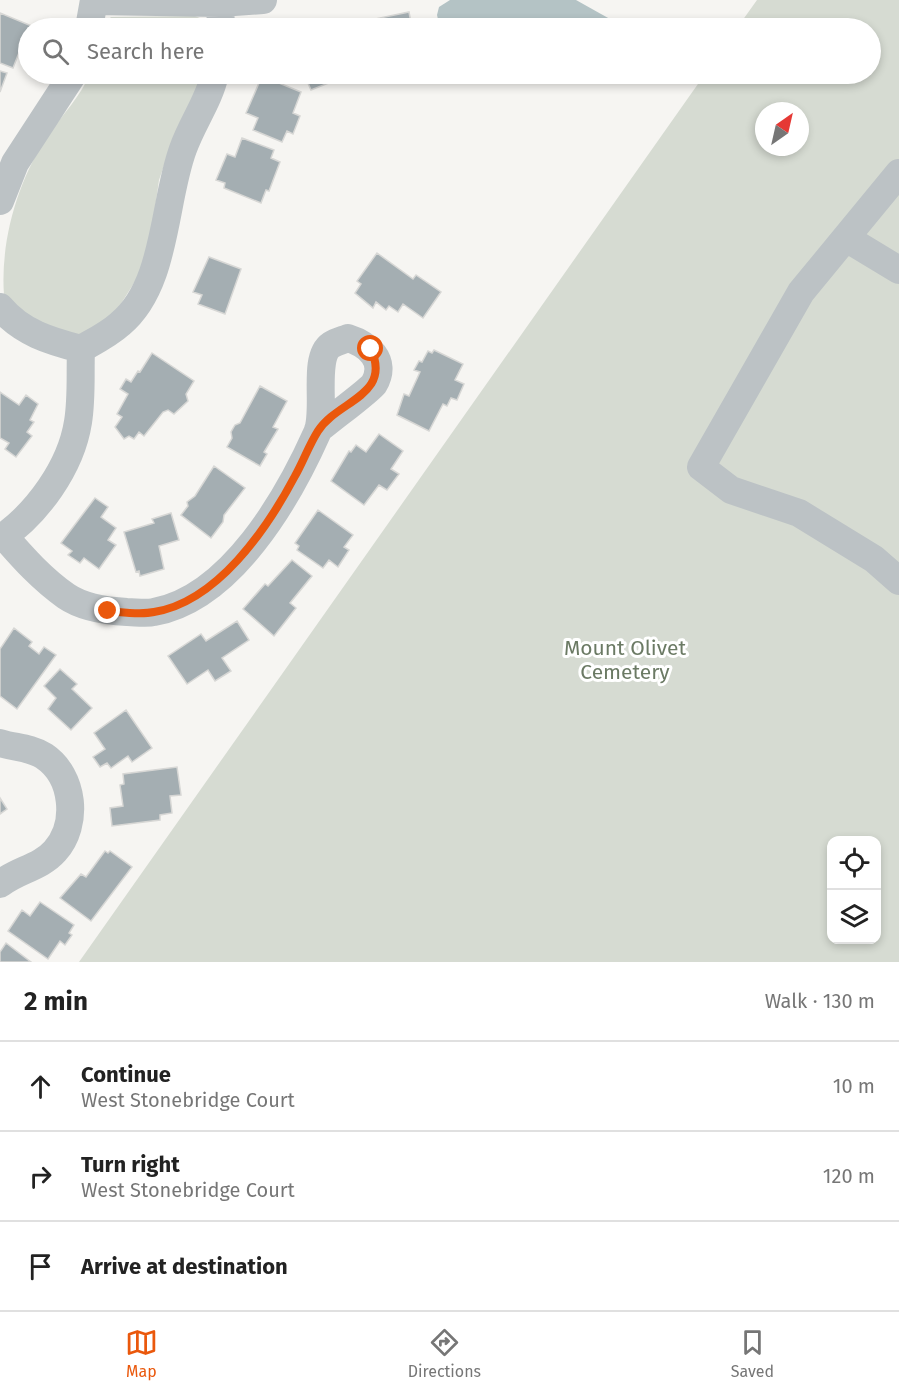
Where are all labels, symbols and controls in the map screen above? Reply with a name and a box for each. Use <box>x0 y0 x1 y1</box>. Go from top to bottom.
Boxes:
search box <box>18 18 881 84</box>
icon: search <box>39 35 72 68</box>
text: Search here <box>87 38 205 65</box>
north arrow <box>755 102 809 156</box>
route start <box>357 335 383 361</box>
route end <box>94 597 120 623</box>
park label: Mount Olivet Cemetery <box>564 635 686 685</box>
map controls <box>827 836 881 944</box>
button: locate <box>827 836 881 890</box>
button: layers <box>827 890 881 944</box>
text: 2 min <box>24 986 88 1017</box>
text: Walk · 130 m <box>765 989 875 1013</box>
text: Continue <box>81 1061 171 1088</box>
icon: ahead <box>24 1070 57 1103</box>
text: 10 m <box>833 1074 875 1098</box>
text: West Stonebridge Court <box>81 1088 295 1112</box>
text: Turn right <box>81 1151 180 1178</box>
icon: right <box>24 1160 57 1193</box>
text: 120 m <box>823 1164 875 1188</box>
text: West Stonebridge Court <box>81 1178 295 1202</box>
icon: arrive <box>24 1250 57 1283</box>
text: Arrive at destination <box>81 1253 288 1280</box>
tab: Map <box>125 1326 158 1381</box>
tab: Directions <box>408 1326 481 1381</box>
tab: Saved <box>731 1326 774 1381</box>

